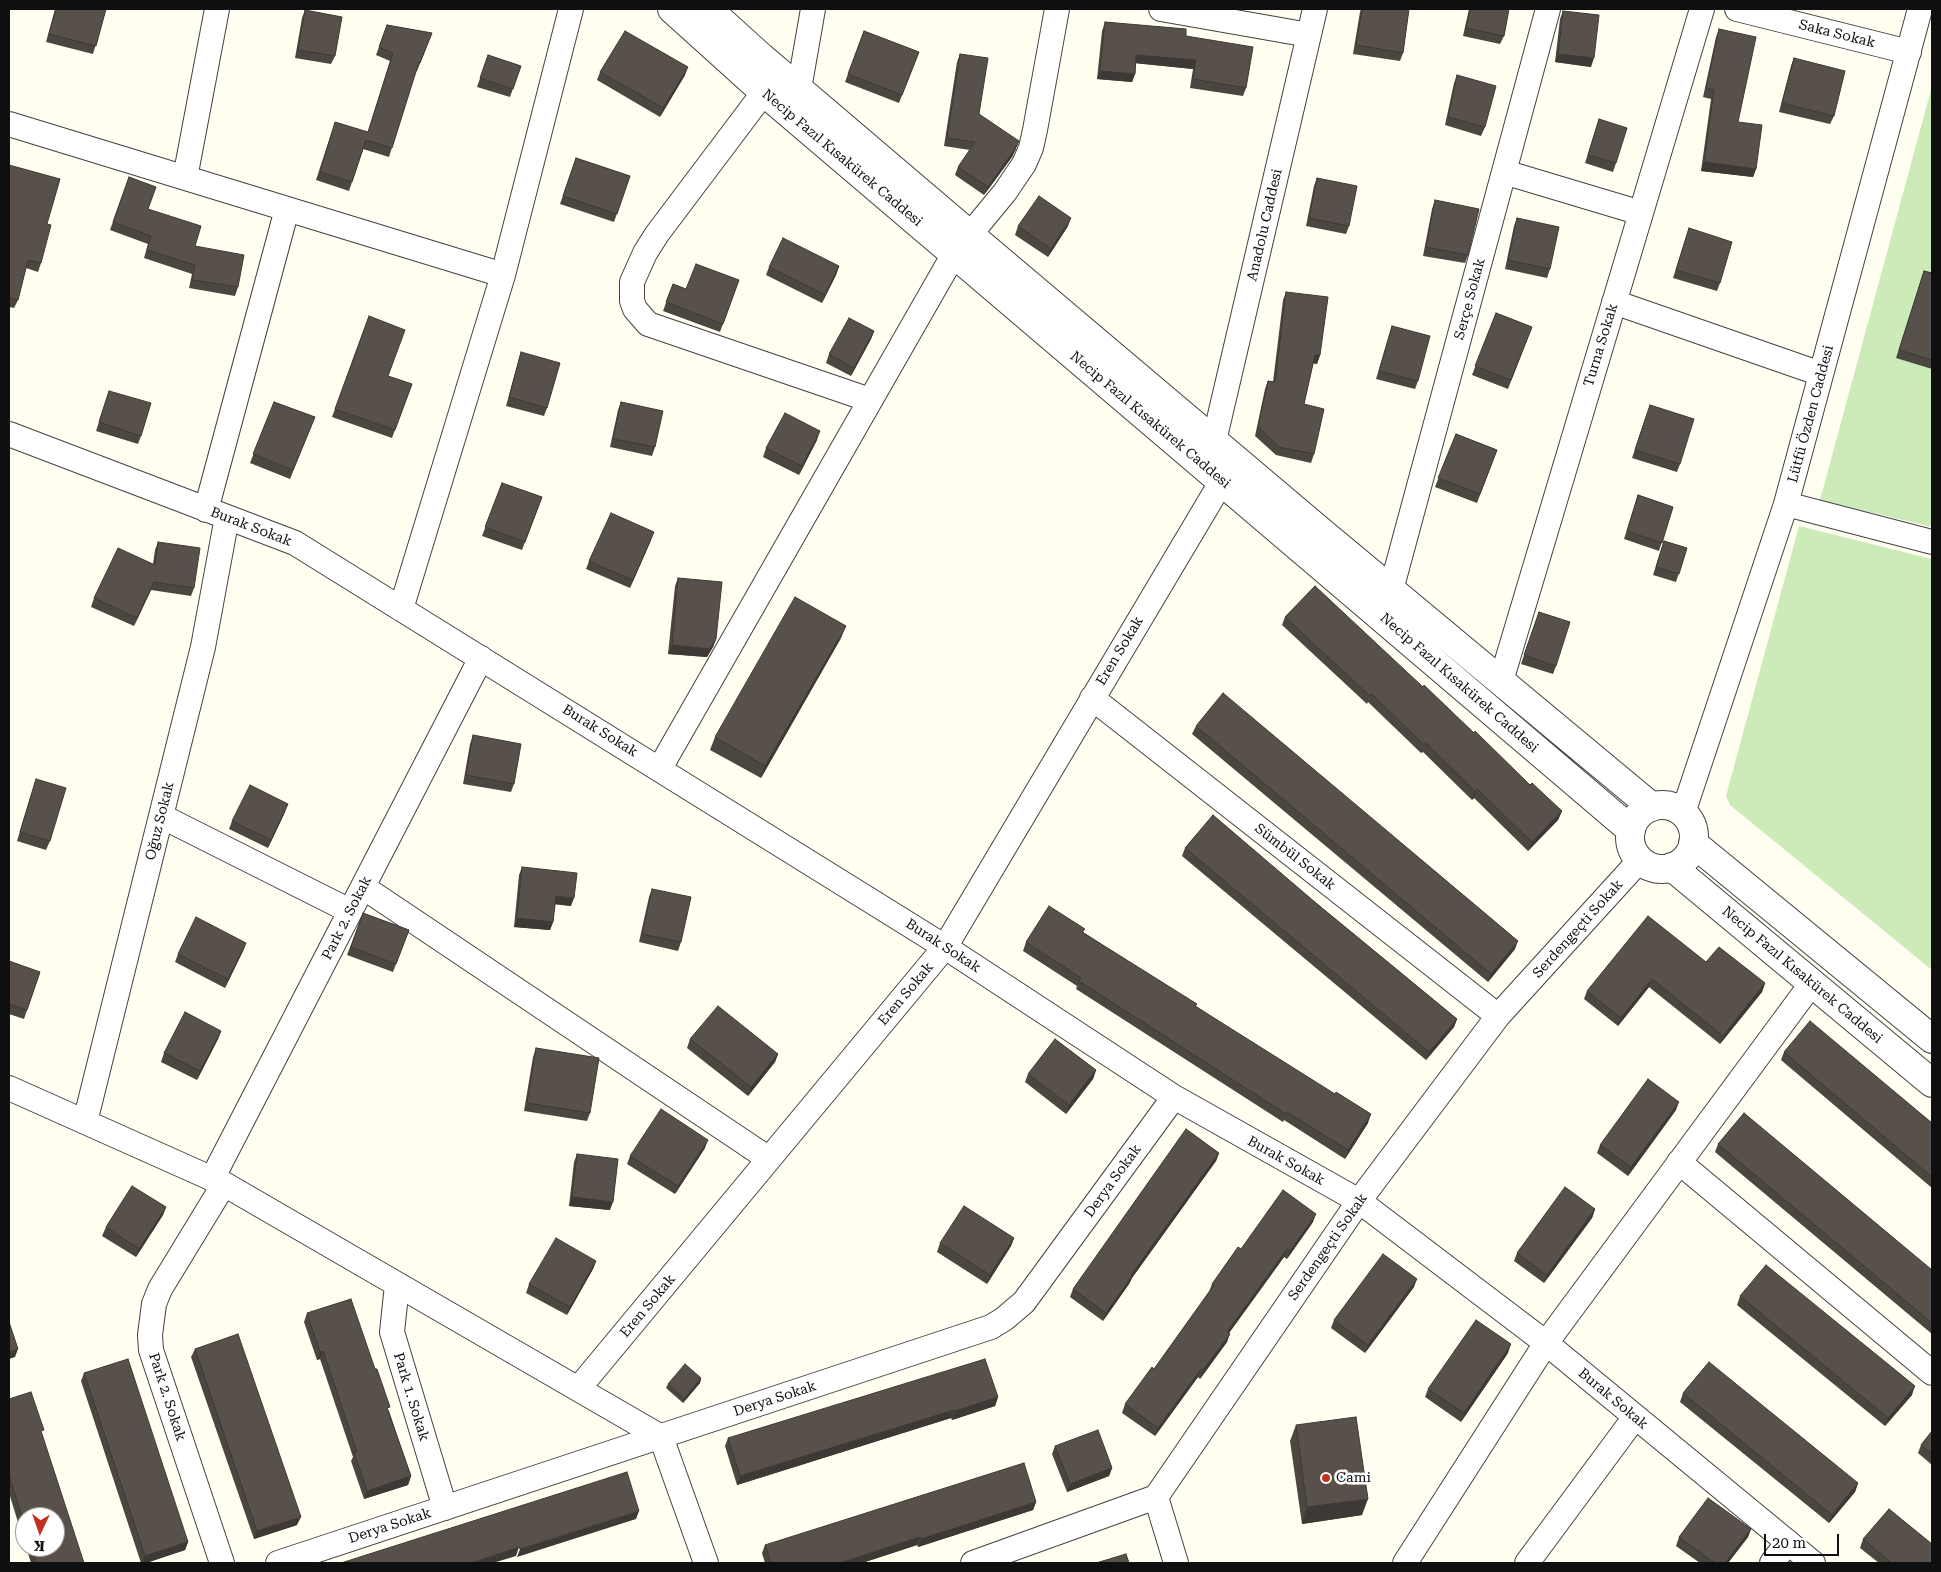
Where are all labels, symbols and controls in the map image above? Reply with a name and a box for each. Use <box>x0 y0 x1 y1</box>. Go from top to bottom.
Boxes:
street label: Saka Sokak <box>1797 16 1877 52</box>
street label: Necip Fazıl Kısakürek Caddesi <box>758 86 926 230</box>
street label: Anadolu Caddesi <box>1244 167 1286 283</box>
street label: Serçe Sokak <box>1451 256 1489 342</box>
street label: Turna Sokak <box>1580 301 1622 389</box>
street label: Lütfü Özden Caddesi <box>1785 343 1837 485</box>
street label: Necip Fazıl Kısakürek Caddesi <box>1066 348 1234 492</box>
street label: Burak Sokak <box>208 504 294 550</box>
street label: Necip Fazıl Kısakürek Caddesi <box>1376 610 1542 756</box>
street label: Eren Sokak <box>1093 614 1147 688</box>
street label: Burak Sokak <box>559 701 641 761</box>
street label: Oğuz Sokak <box>142 780 178 862</box>
street label: Sümbül Sokak <box>1251 820 1339 894</box>
street label: Park 2. Sokak <box>319 873 375 963</box>
street label: Serdengeçti Sokak <box>1529 876 1627 982</box>
street label: Necip Fazıl Kısakürek Caddesi <box>1718 903 1886 1047</box>
street label: Burak Sokak <box>902 916 984 976</box>
street label: Eren Sokak <box>875 959 937 1029</box>
street label: Burak Sokak <box>1244 1133 1328 1189</box>
street label: Derya Sokak <box>1081 1141 1145 1221</box>
street label: Serdengeçti Sokak <box>1285 1190 1371 1304</box>
street label: Eren Sokak <box>617 1271 679 1341</box>
street label: Park 2. Sokak <box>145 1351 189 1443</box>
street label: Park 1. Sokak <box>390 1351 432 1443</box>
street label: Burak Sokak <box>1575 1365 1651 1433</box>
street label: Derya Sokak <box>731 1378 819 1420</box>
place label: Cami <box>1336 1470 1371 1486</box>
marker: Cami <box>1320 1472 1332 1484</box>
street label: Derya Sokak <box>346 1505 434 1547</box>
north arrow <box>15 1507 65 1557</box>
scale bar <box>1766 1524 1841 1556</box>
text: 20 m <box>1772 1534 1806 1552</box>
text: K <box>33 1538 45 1554</box>

